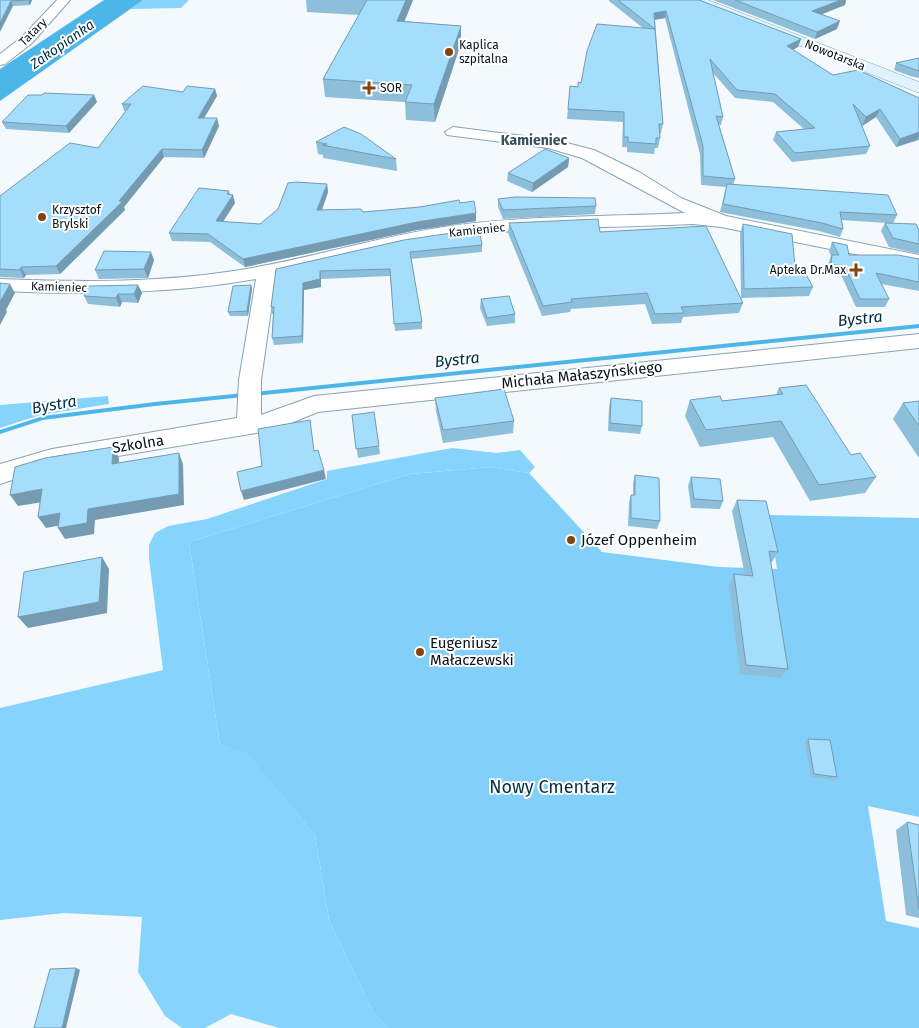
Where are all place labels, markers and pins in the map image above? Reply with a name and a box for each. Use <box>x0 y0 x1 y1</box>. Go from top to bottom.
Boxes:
place label: Kaplica szpitalna <box>459 38 508 66</box>
marker: Kaplica szpitalna <box>443 46 455 58</box>
marker: SOR <box>362 81 376 95</box>
place label: SOR <box>380 81 402 95</box>
place label: Krzysztof Brylski <box>52 203 102 231</box>
marker: Krzysztof Brylski <box>36 211 48 223</box>
place label: Apteka Dr.Max <box>770 263 846 277</box>
marker: Apteka Dr.Max <box>850 264 862 276</box>
place label: Józef Oppenheim <box>581 531 697 549</box>
marker: Józef Oppenheim <box>565 534 577 546</box>
place label: Eugeniusz Małaczewski <box>430 634 514 669</box>
marker: Eugeniusz Małaczewski <box>414 646 426 658</box>

